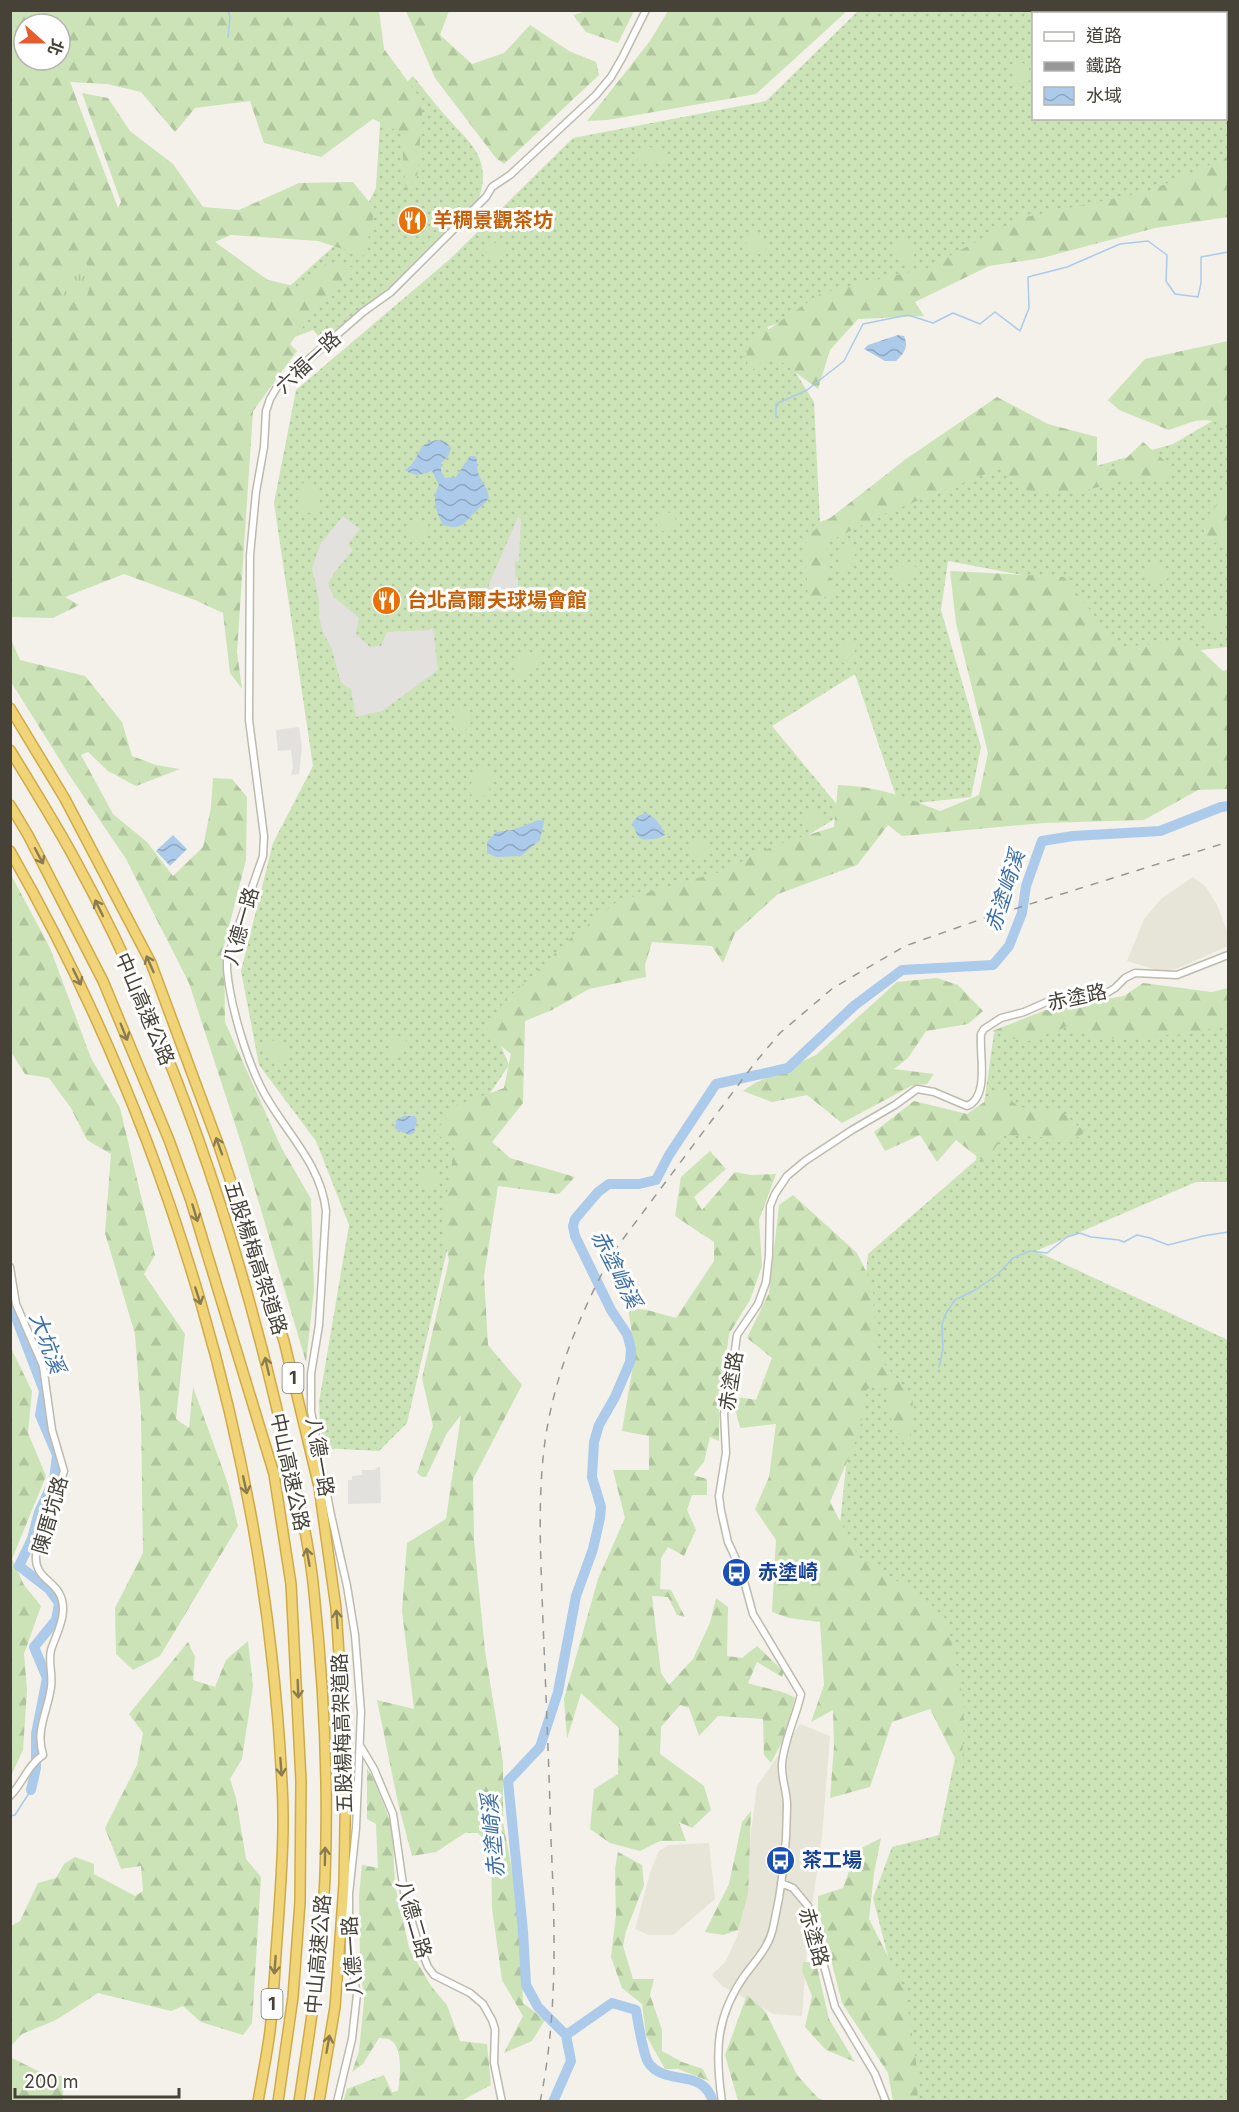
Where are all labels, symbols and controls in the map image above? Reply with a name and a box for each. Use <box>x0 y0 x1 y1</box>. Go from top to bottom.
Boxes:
north arrow <box>12 12 72 72</box>
legend <box>1032 12 1227 120</box>
text: 道路 <box>1086 25 1122 46</box>
text: 北 <box>44 36 68 58</box>
text: 鐵路 <box>1086 55 1122 76</box>
text: 水域 <box>1086 85 1122 106</box>
restaurant icon: 羊稠景觀茶坊 <box>396 204 428 236</box>
place label: 羊稠景觀茶坊 <box>433 208 553 232</box>
street label: 六福一路 <box>271 326 345 398</box>
restaurant icon: 台北高爾夫球場會館 <box>370 584 402 616</box>
place label: 台北高爾夫球場會館 <box>407 588 587 612</box>
water label: 赤塗崎溪 <box>980 844 1030 935</box>
one-way arrow <box>34 847 46 865</box>
street label: 八德一路 <box>218 884 264 968</box>
one-way arrow <box>93 900 105 917</box>
street label: 中山高速公路 <box>111 949 179 1069</box>
one-way arrow <box>144 955 155 973</box>
one-way arrow <box>72 968 83 986</box>
street label: 赤塗路 <box>1045 979 1109 1015</box>
one-way arrow <box>119 1022 130 1040</box>
one-way arrow <box>212 1137 223 1156</box>
street label: 五股楊梅高架道路 <box>220 1178 292 1338</box>
one-way arrow <box>190 1203 201 1222</box>
water label: 赤塗崎溪 <box>586 1226 648 1315</box>
one-way arrow <box>194 1286 205 1305</box>
water label: 大坑溪 <box>25 1309 72 1380</box>
street label: 赤塗路 <box>714 1349 748 1413</box>
one-way arrow <box>260 1357 272 1376</box>
road number: 1 <box>282 1363 304 1393</box>
street label: 中山高速公路 <box>266 1411 314 1533</box>
street label: 八德一路 <box>301 1416 339 1498</box>
street label: 陳厝坑路 <box>27 1473 73 1557</box>
one-way arrow <box>240 1475 251 1494</box>
one-way arrow <box>302 1547 313 1567</box>
bus stop icon: 赤塗崎 <box>721 1556 753 1588</box>
place label: 赤塗崎 <box>758 1560 818 1584</box>
one-way arrow <box>331 1610 342 1629</box>
street label: 五股楊梅高架道路 <box>327 1653 357 1813</box>
one-way arrow <box>292 1678 303 1698</box>
one-way arrow <box>276 1756 287 1776</box>
water label: 赤塗崎溪 <box>476 1790 509 1879</box>
bus stop icon: 茶工場 <box>765 1844 797 1876</box>
one-way arrow <box>319 1846 330 1866</box>
place label: 茶工場 <box>802 1848 862 1872</box>
street label: 八德二路 <box>391 1877 437 1961</box>
street label: 中山高速公路 <box>301 1893 335 2015</box>
street label: 赤塗路 <box>794 1905 834 1969</box>
street label: 八德一路 <box>337 1915 367 1997</box>
one-way arrow <box>269 1955 280 1974</box>
road number: 1 <box>262 1989 282 2019</box>
one-way arrow <box>323 2034 334 2054</box>
scale bar <box>15 2061 178 2099</box>
text: 200 m <box>24 2071 79 2092</box>

